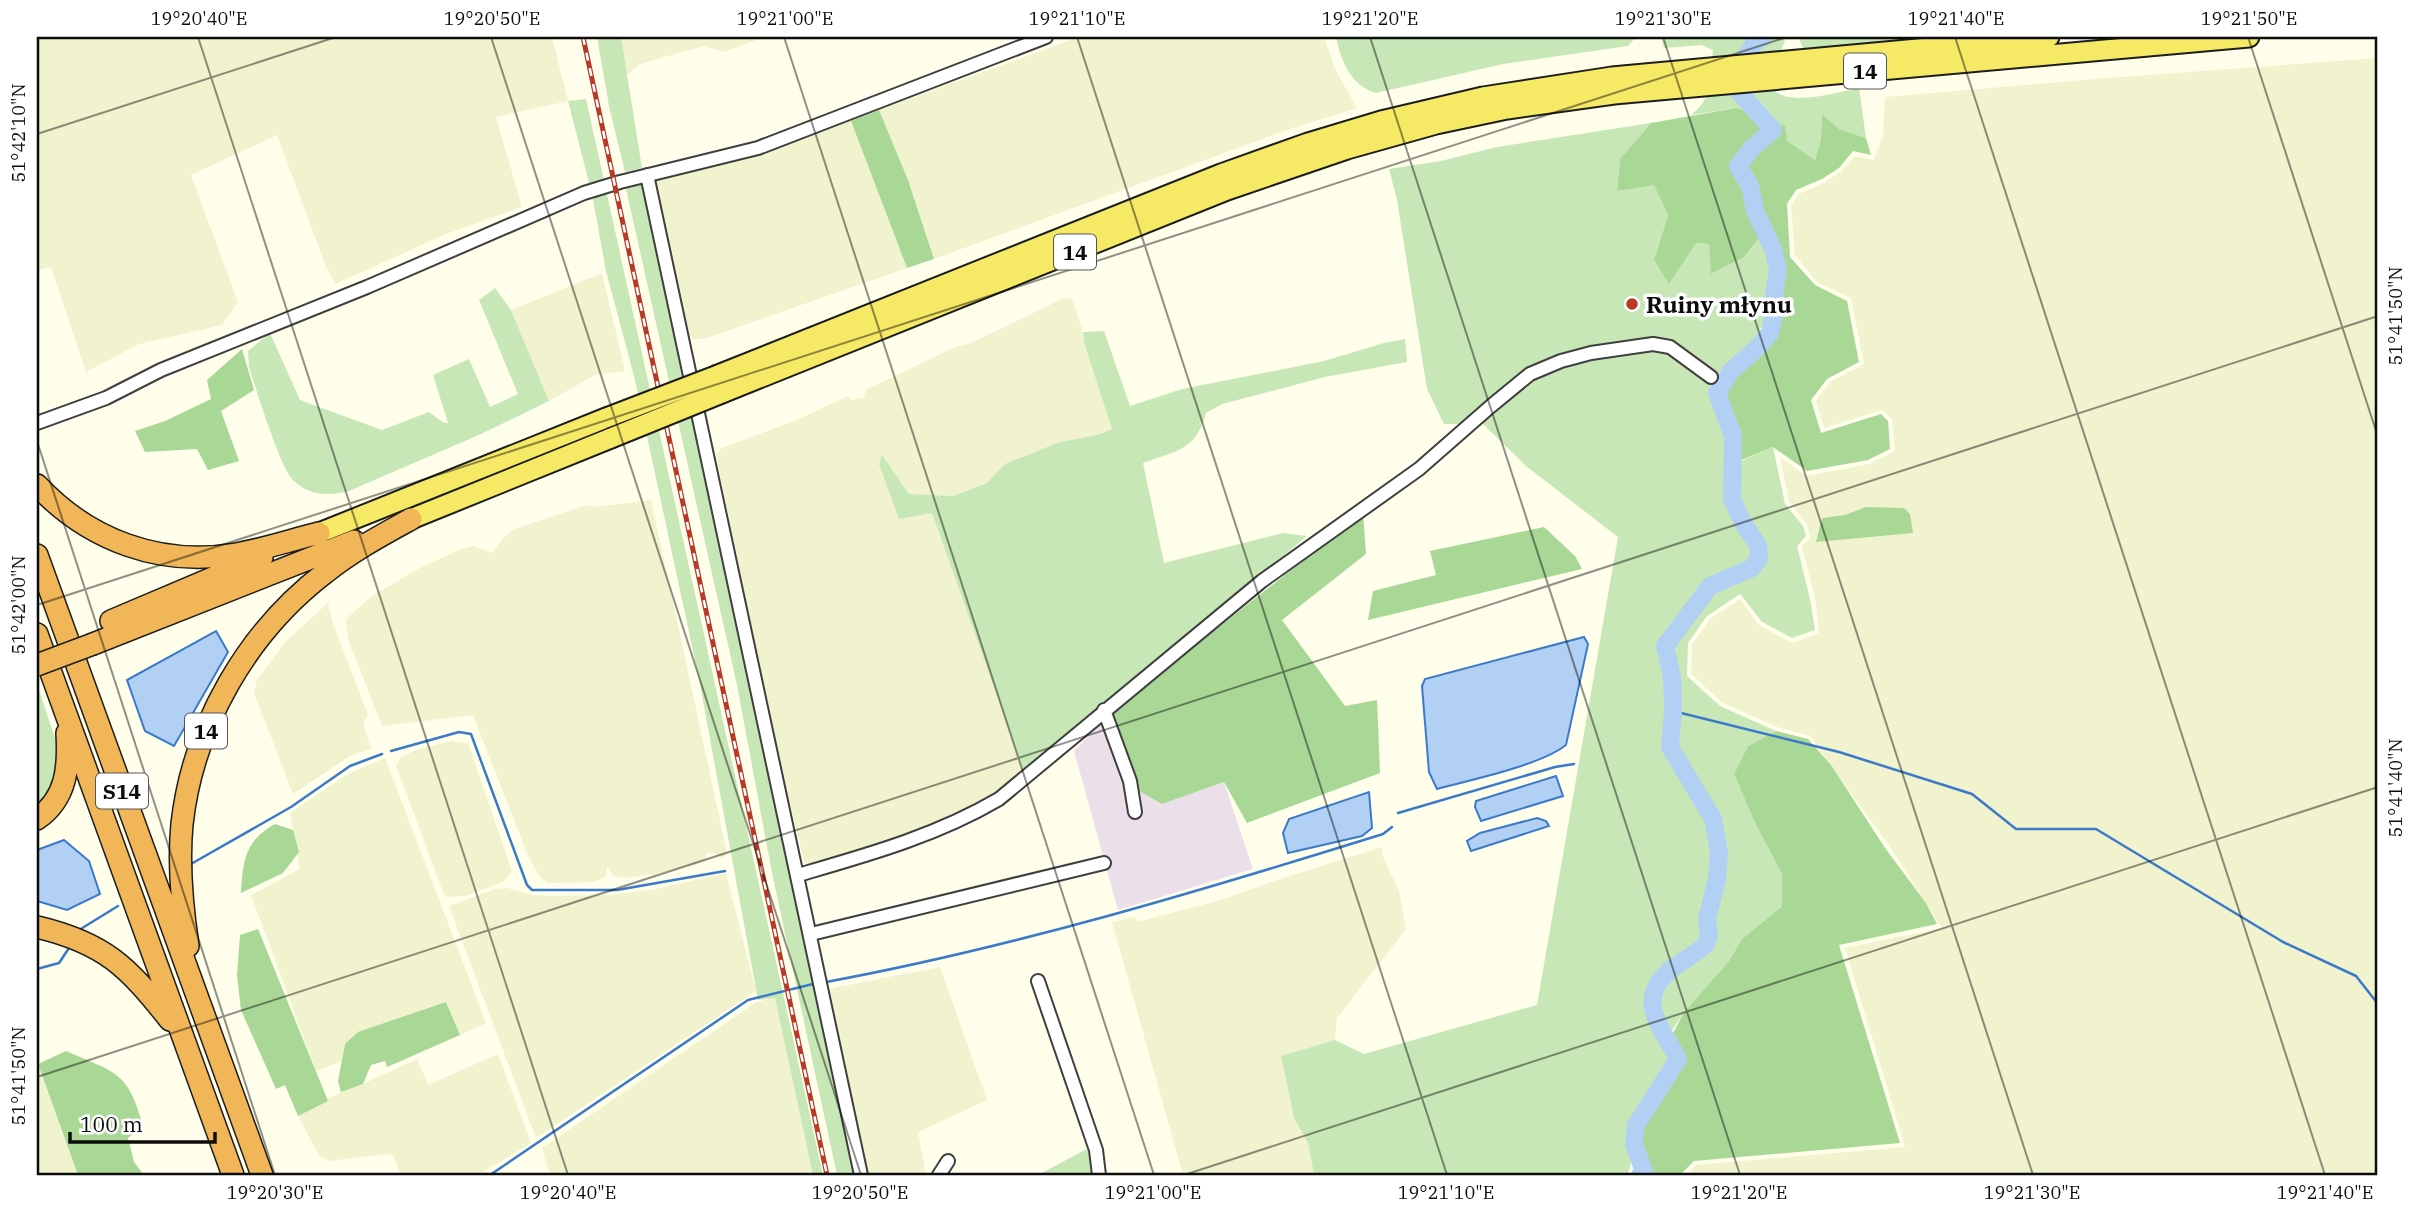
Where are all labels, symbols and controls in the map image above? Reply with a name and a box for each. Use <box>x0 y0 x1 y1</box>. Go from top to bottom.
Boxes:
text: 19°20'40"E <box>151 7 247 30</box>
text: 19°20'50"E <box>444 7 540 30</box>
text: 19°21'00"E <box>737 7 833 30</box>
text: 19°21'10"E <box>1029 7 1125 30</box>
text: 19°21'20"E <box>1322 7 1418 30</box>
text: 19°21'30"E <box>1615 7 1711 30</box>
text: 19°21'40"E <box>1908 7 2004 30</box>
text: 19°21'50"E <box>2201 7 2297 30</box>
road number: 14 <box>1844 54 1886 88</box>
text: 51°42'10"N <box>7 84 30 183</box>
road number: 14 <box>1054 234 1096 270</box>
text: 51°41'50"N <box>2384 267 2407 366</box>
place label: Ruiny młynu <box>1646 289 1792 319</box>
marker: Ruiny młynu <box>1624 296 1640 312</box>
text: 51°42'00"N <box>7 556 30 655</box>
road number: 14 <box>185 714 227 748</box>
text: 51°41'40"N <box>2384 739 2407 838</box>
road number: S14 <box>96 774 148 808</box>
text: 51°41'50"N <box>7 1027 30 1126</box>
scale bar <box>70 1100 215 1144</box>
text: 100 m <box>80 1110 143 1138</box>
text: 19°20'30"E <box>227 1181 323 1204</box>
text: 19°20'40"E <box>520 1181 616 1204</box>
text: 19°20'50"E <box>812 1181 908 1204</box>
text: 19°21'00"E <box>1105 1181 1201 1204</box>
text: 19°21'10"E <box>1398 1181 1494 1204</box>
text: 19°21'20"E <box>1691 1181 1787 1204</box>
text: 19°21'30"E <box>1984 1181 2080 1204</box>
text: 19°21'40"E <box>2277 1181 2373 1204</box>

